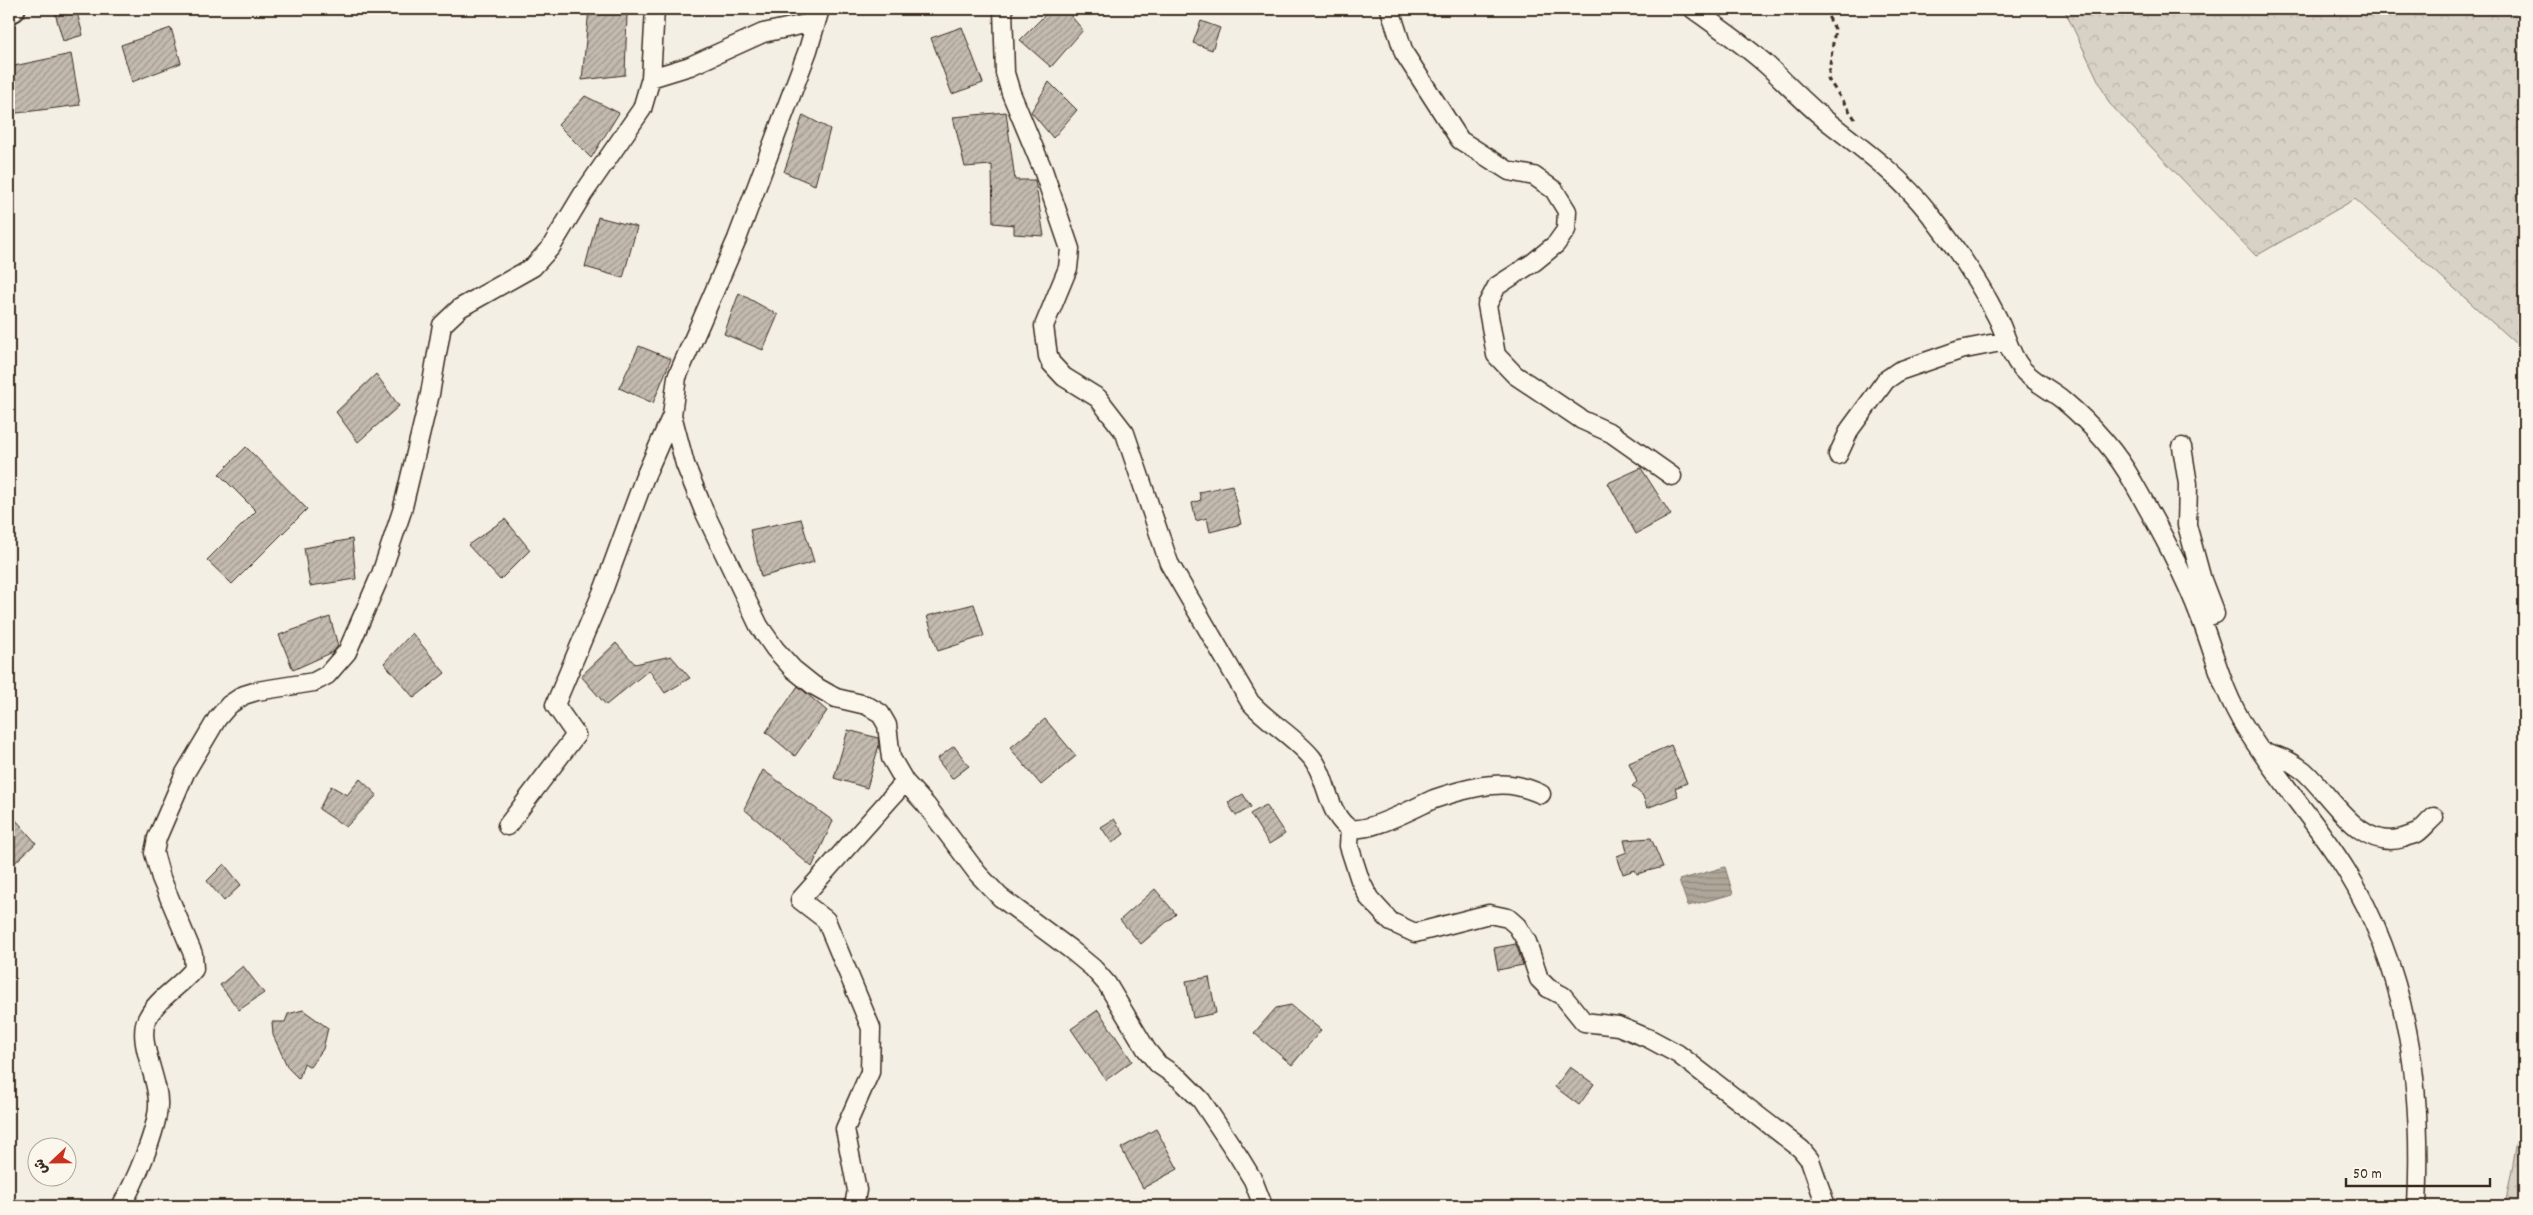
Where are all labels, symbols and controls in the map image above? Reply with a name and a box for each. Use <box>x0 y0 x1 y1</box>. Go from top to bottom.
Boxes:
north arrow <box>28 1138 78 1188</box>
text: ش <box>30 1155 54 1177</box>
scale bar <box>2346 1155 2489 1187</box>
text: 50 m <box>2353 1164 2382 1186</box>

